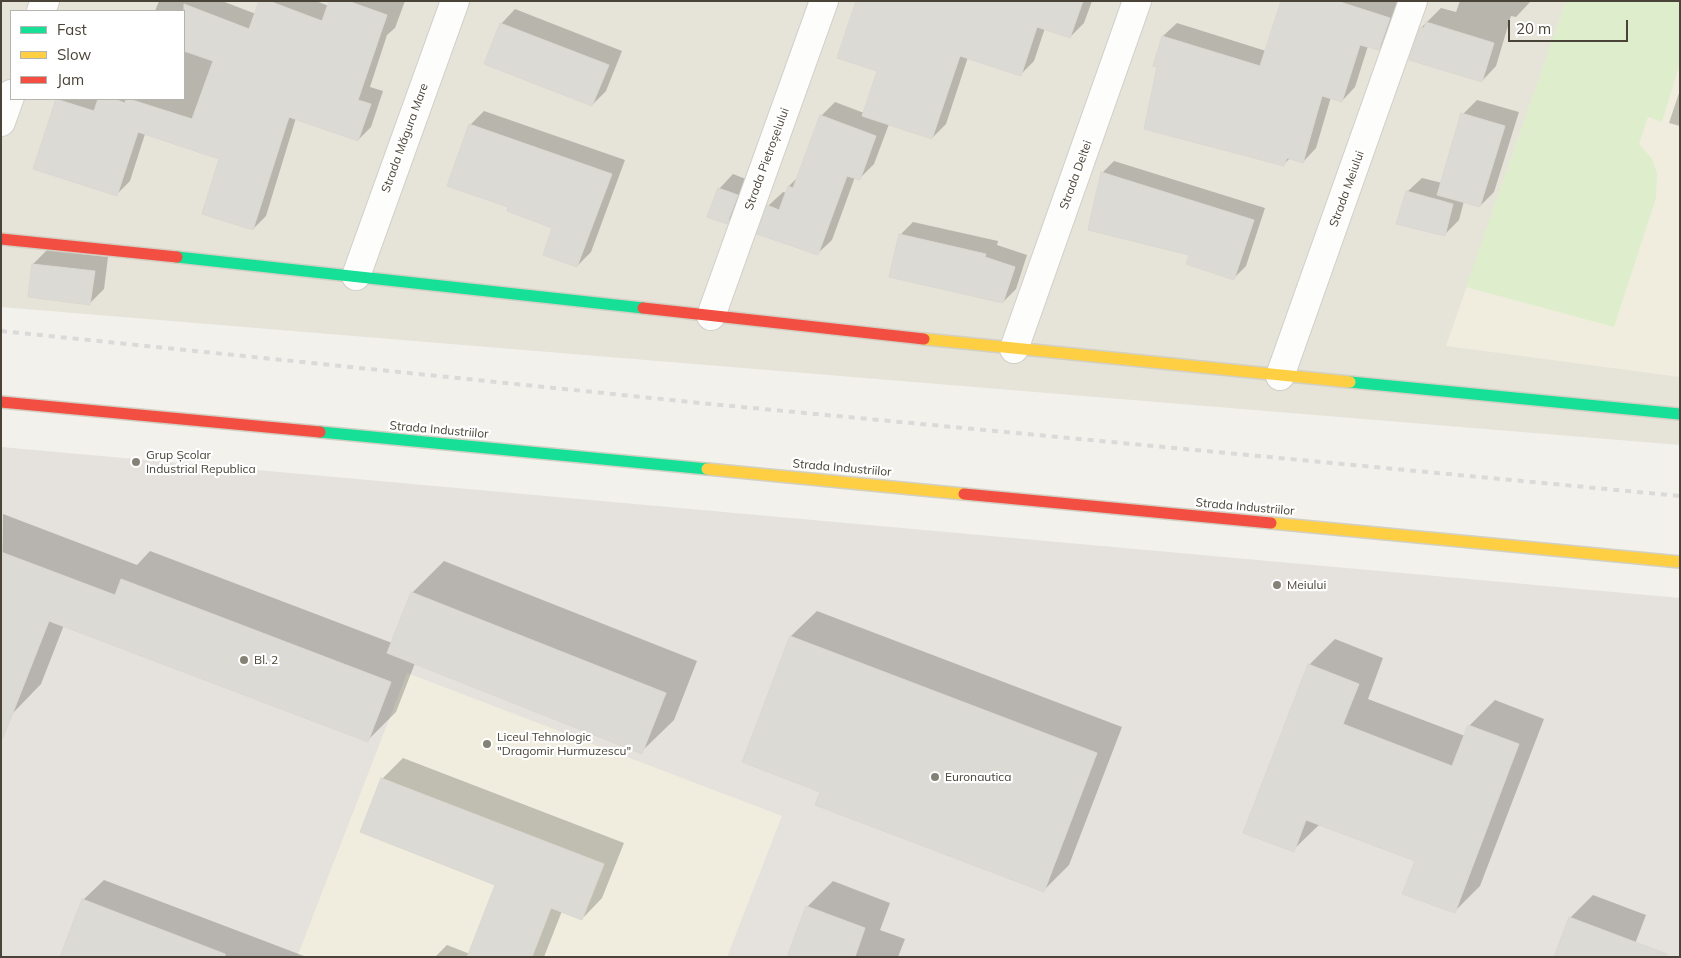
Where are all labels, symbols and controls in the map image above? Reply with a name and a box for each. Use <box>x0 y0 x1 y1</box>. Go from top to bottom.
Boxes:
legend <box>10 10 185 100</box>
scale bar <box>1511 10 1631 42</box>
text: 20 m <box>1516 19 1551 38</box>
text: Fast <box>57 20 87 39</box>
text: Slow <box>57 45 91 64</box>
text: Jam <box>57 70 84 89</box>
street label: Strada Măgura Mare <box>379 81 431 195</box>
street label: Strada Pietroșelului <box>742 106 792 212</box>
street label: Strada Deltei <box>1057 138 1095 212</box>
street label: Strada Meiului <box>1327 149 1367 229</box>
street label: Strada Industriilor <box>389 419 489 441</box>
place label: Grup Școlar Industrial Republica <box>146 448 256 476</box>
marker: Grup Școlar Industrial Republica <box>130 456 142 468</box>
street label: Strada Industriilor <box>792 457 892 479</box>
street label: Strada Industriilor <box>1195 496 1295 518</box>
place label: Meiului <box>1287 578 1326 592</box>
marker: Meiului <box>1271 579 1283 591</box>
place label: Bl. 2 <box>254 653 278 667</box>
marker: Bl. 2 <box>238 654 250 666</box>
place label: Liceul Tehnologic "Dragomir Hurmuzescu" <box>497 730 631 758</box>
marker: Liceul Tehnologic "Dragomir Hurmuzescu" <box>481 738 493 750</box>
place label: Euronautica <box>945 770 1011 784</box>
marker: Euronautica <box>929 771 941 783</box>

